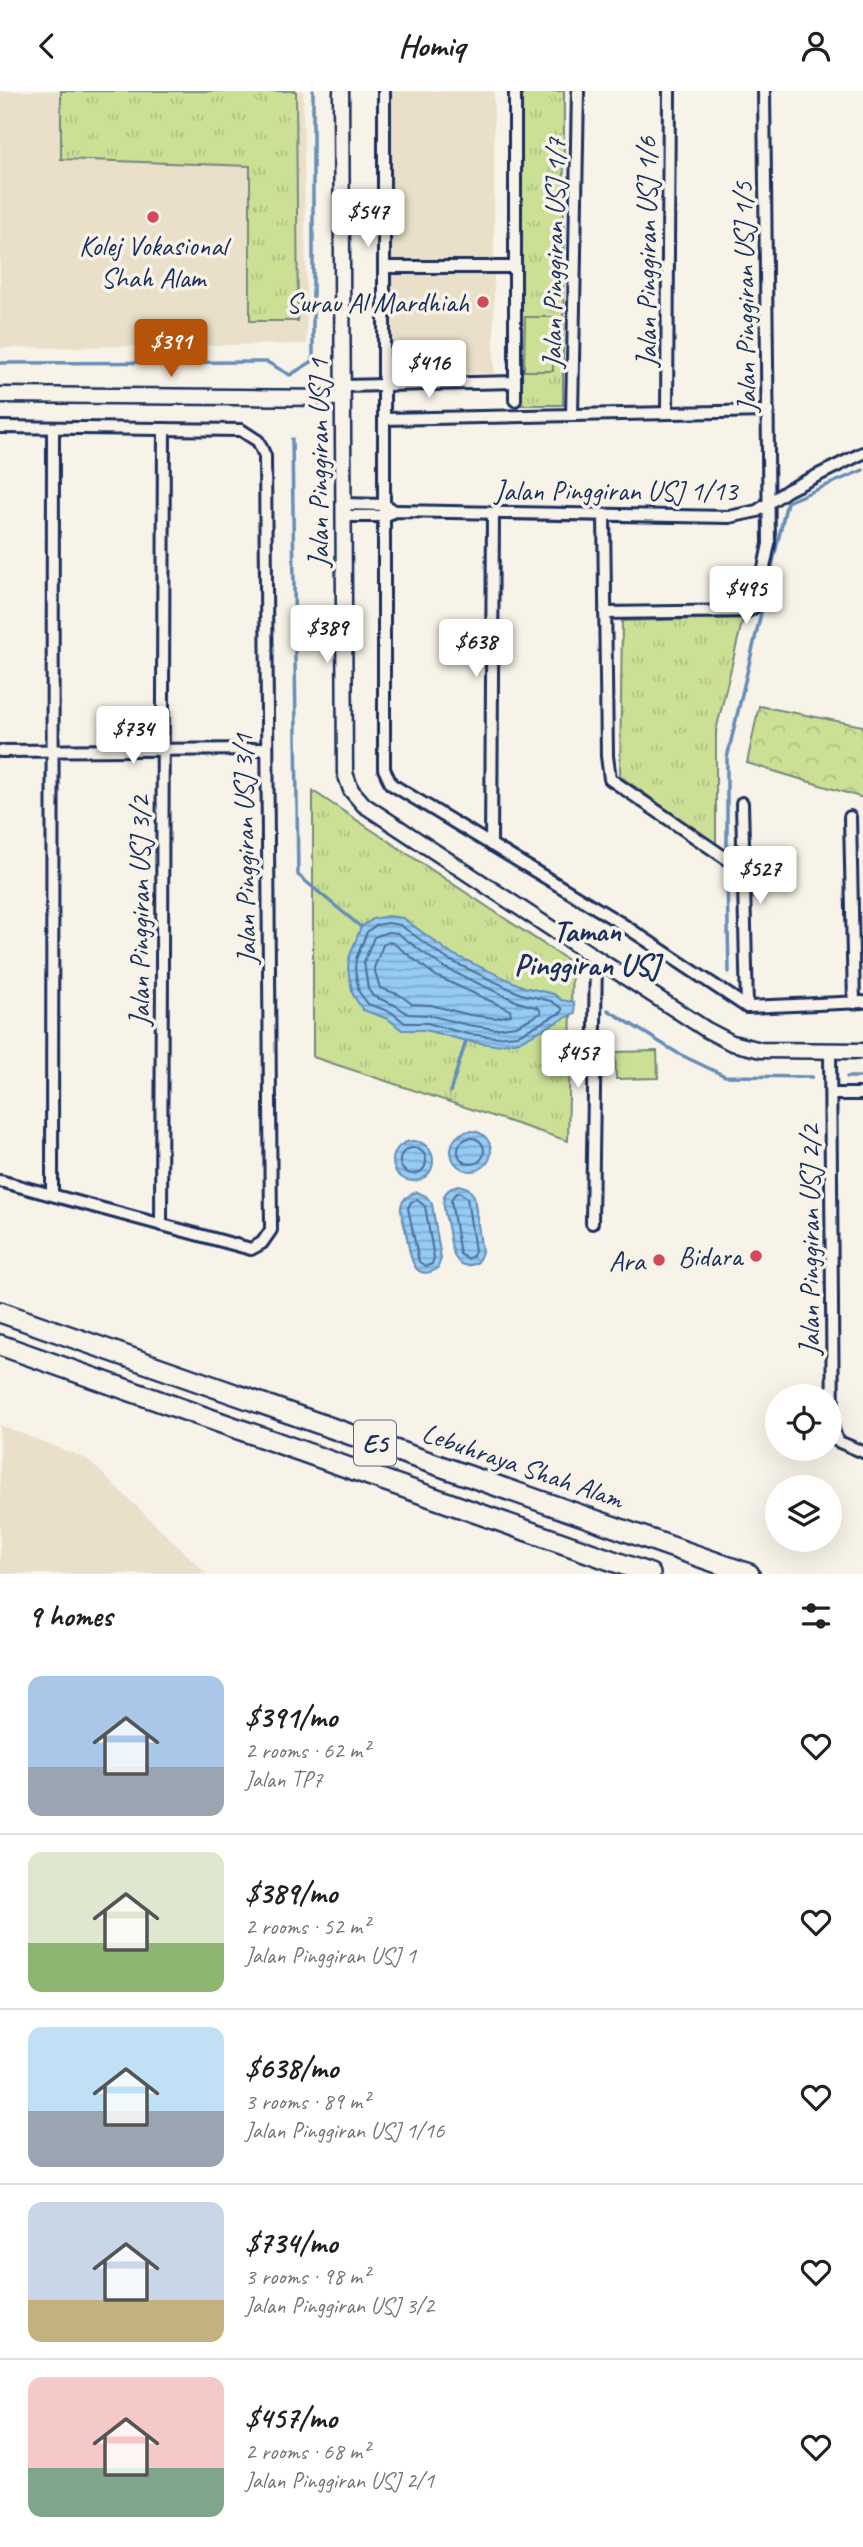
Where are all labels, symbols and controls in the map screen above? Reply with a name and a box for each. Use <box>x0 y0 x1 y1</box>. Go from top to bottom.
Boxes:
text: Homiq <box>398 25 465 66</box>
icon: back <box>28 27 66 65</box>
icon: person <box>797 27 835 65</box>
street label: Jalan Pinggiran USJ 1/7 <box>534 136 573 370</box>
street label: Jalan Pinggiran USJ 1/6 <box>629 136 664 369</box>
street label: Jalan Pinggiran USJ 1/5 <box>725 180 764 414</box>
pin: $547 <box>327 190 409 249</box>
text: $547 <box>348 197 388 226</box>
marker: Kolej Vokasional Shah Alam <box>145 209 161 225</box>
place label: Kolej Vokasional Shah Alam <box>79 228 232 295</box>
place label: Surau Al Mardhiah <box>286 285 469 320</box>
marker: Surau Al Mardhiah <box>475 294 491 310</box>
pin: $391 <box>130 320 212 379</box>
text: $391 <box>150 327 192 356</box>
pin: $416 <box>388 341 470 400</box>
text: $416 <box>408 348 450 377</box>
street label: Jalan Pinggiran USJ 1 <box>301 357 336 569</box>
street label: Jalan Pinggiran USJ 1/13 <box>493 473 740 508</box>
pin: $495 <box>705 567 787 626</box>
text: $495 <box>726 574 766 603</box>
pin: $389 <box>286 605 368 665</box>
text: $389 <box>306 613 348 642</box>
pin: $638 <box>435 619 517 679</box>
text: $638 <box>455 627 497 656</box>
pin: $734 <box>92 707 174 766</box>
text: $734 <box>112 714 154 743</box>
street label: Jalan Pinggiran USJ 3/1 <box>225 732 264 966</box>
street label: Jalan Pinggiran USJ 3/2 <box>122 794 157 1028</box>
pin: $527 <box>719 847 801 906</box>
text: $527 <box>740 854 780 883</box>
district label: Taman Pinggiran USJ <box>514 912 664 984</box>
pin: $457 <box>537 1031 619 1090</box>
text: $457 <box>558 1038 598 1067</box>
street label: Jalan Pinggiran USJ 2/2 <box>792 1123 827 1357</box>
place label: Bidara <box>678 1239 745 1274</box>
place label: Ara <box>609 1243 647 1278</box>
marker: Bidara <box>748 1248 764 1264</box>
marker: Ara <box>651 1252 667 1268</box>
map controls <box>765 1384 842 1552</box>
button: locate <box>765 1384 842 1461</box>
street label: Lebuhraya Shah Alam <box>418 1415 630 1517</box>
road number: E5 <box>354 1421 396 1465</box>
button: layers <box>765 1475 842 1552</box>
text: 9 homes <box>28 1597 112 1635</box>
icon: filters <box>797 1597 835 1635</box>
text: $391/mo <box>245 1698 337 1736</box>
icon: home <box>84 1704 168 1788</box>
icon: heart <box>797 1727 835 1765</box>
text: 2 rooms · 62 m² <box>245 1736 369 1765</box>
text: Jalan TP7 <box>245 1765 323 1794</box>
text: $389/mo <box>245 1874 337 1912</box>
icon: home <box>84 1880 168 1964</box>
icon: heart <box>797 1903 835 1941</box>
text: 2 rooms · 52 m² <box>245 1912 369 1941</box>
text: Jalan Pinggiran USJ 1 <box>245 1941 416 1970</box>
text: $638/mo <box>245 2049 338 2087</box>
icon: home <box>84 2055 168 2139</box>
icon: heart <box>797 2078 835 2116</box>
text: 3 rooms · 89 m² <box>245 2087 369 2116</box>
text: Jalan Pinggiran USJ 1/16 <box>245 2116 444 2145</box>
text: $734/mo <box>245 2224 337 2262</box>
icon: home <box>84 2230 168 2314</box>
icon: heart <box>797 2253 835 2291</box>
text: 3 rooms · 98 m² <box>245 2262 369 2291</box>
text: Jalan Pinggiran USJ 3/2 <box>245 2291 434 2320</box>
text: $457/mo <box>245 2399 337 2437</box>
icon: home <box>84 2405 168 2489</box>
icon: heart <box>797 2428 835 2466</box>
text: 2 rooms · 68 m² <box>245 2437 369 2466</box>
text: Jalan Pinggiran USJ 2/1 <box>245 2466 434 2495</box>

